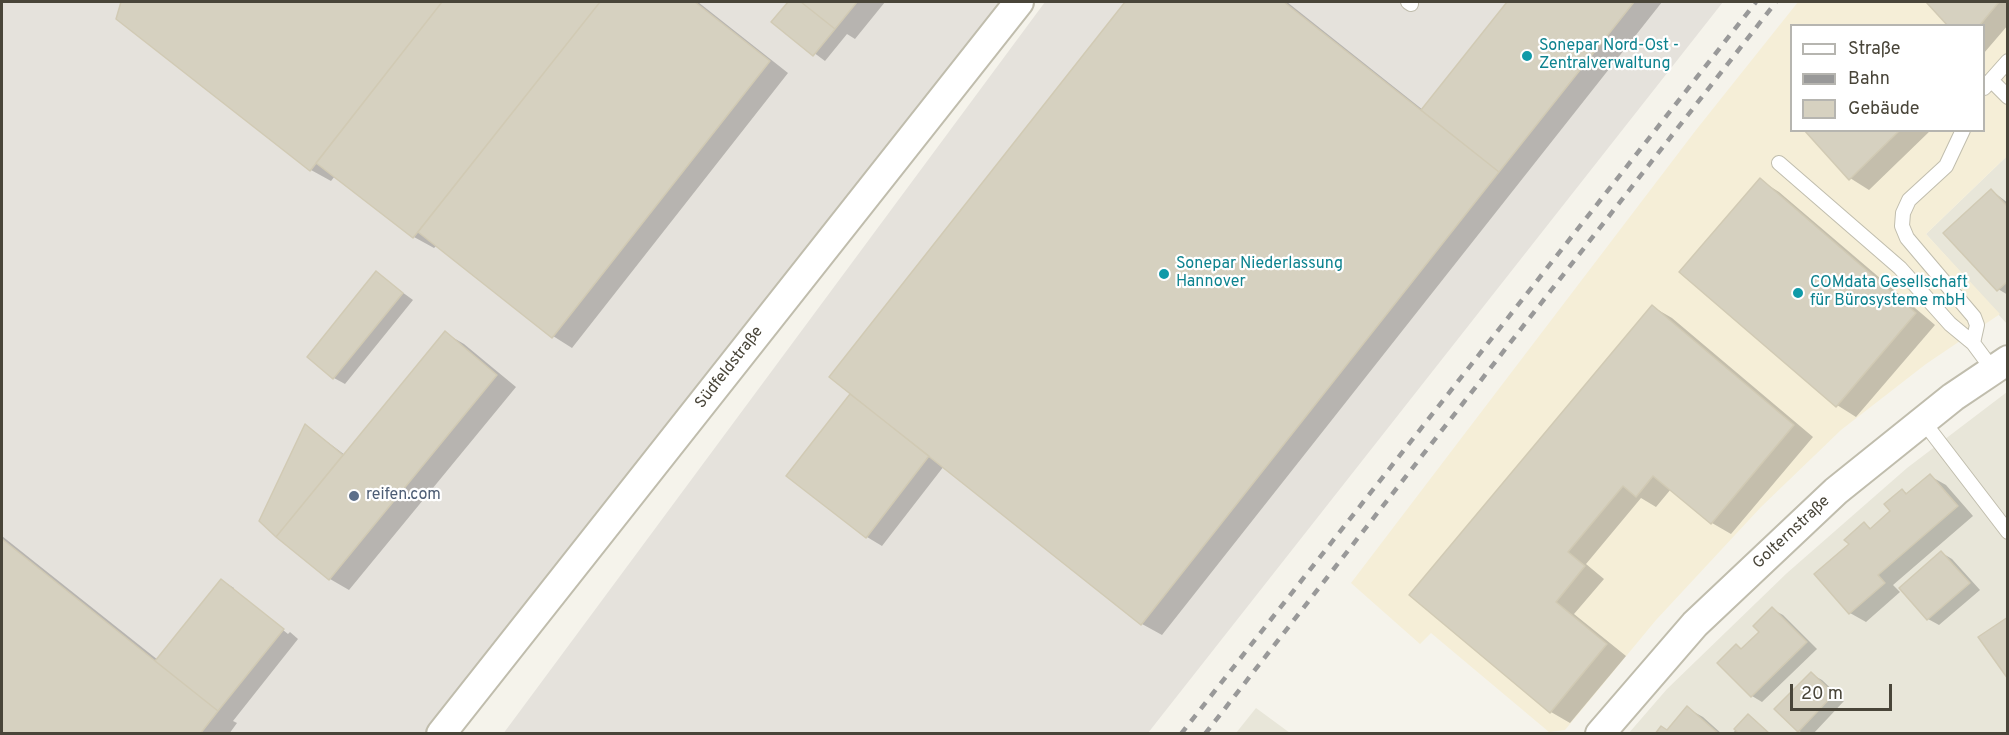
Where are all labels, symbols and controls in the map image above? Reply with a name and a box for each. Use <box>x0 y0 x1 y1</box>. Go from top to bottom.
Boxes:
legend <box>1790 24 1985 132</box>
place label: Sonepar Nord-Ost - Zentralverwaltung <box>1539 37 1679 75</box>
text: Straße <box>1848 38 1900 61</box>
marker: Sonepar Nord-Ost - Zentralverwaltung <box>1520 49 1534 63</box>
text: Bahn <box>1848 68 1890 91</box>
text: Gebäude <box>1848 98 1920 121</box>
place label: Sonepar Niederlassung Hannover <box>1176 255 1343 293</box>
marker: Sonepar Niederlassung Hannover <box>1157 267 1171 281</box>
place label: COMdata Gesellschaft für Bürosysteme mbH <box>1810 274 1968 312</box>
marker: COMdata Gesellschaft für Bürosysteme mbH <box>1791 286 1805 300</box>
street label: Südfeldstraße <box>692 323 768 413</box>
place label: reifen.com <box>366 486 441 506</box>
marker: reifen.com <box>347 489 361 503</box>
street label: Golternstraße <box>1749 492 1835 574</box>
scale bar <box>1793 672 1895 710</box>
text: 20 m <box>1801 683 1843 706</box>

